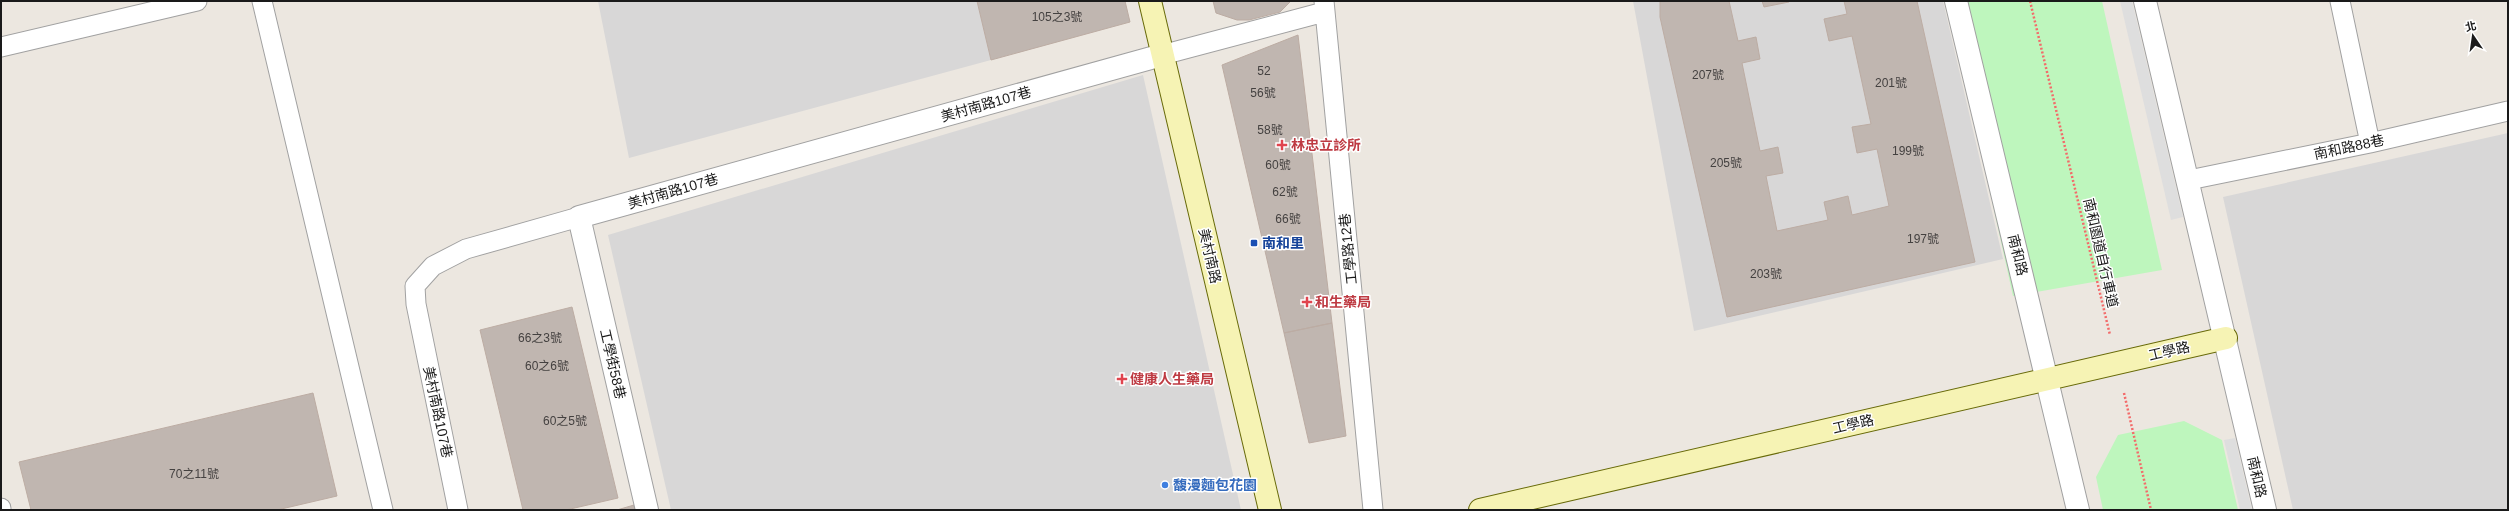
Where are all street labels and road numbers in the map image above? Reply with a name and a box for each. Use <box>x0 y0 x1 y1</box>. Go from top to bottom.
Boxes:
street label: 美村南路107巷 <box>939 83 1033 125</box>
street label: 南和路88巷 <box>2312 132 2386 162</box>
street label: 美村南路107巷 <box>626 170 720 212</box>
street label: 南和園道自行車道 <box>2081 197 2121 309</box>
street label: 工學路12巷 <box>1336 213 1360 285</box>
street label: 美村南路 <box>1196 227 1224 285</box>
street label: 南和路 <box>2005 233 2031 277</box>
street label: 工學街58巷 <box>597 327 629 401</box>
street label: 工學路 <box>2147 338 2191 364</box>
street label: 美村南路107巷 <box>420 365 456 459</box>
street label: 工學路 <box>1831 411 1875 437</box>
street label: 南和路 <box>2244 455 2270 499</box>

